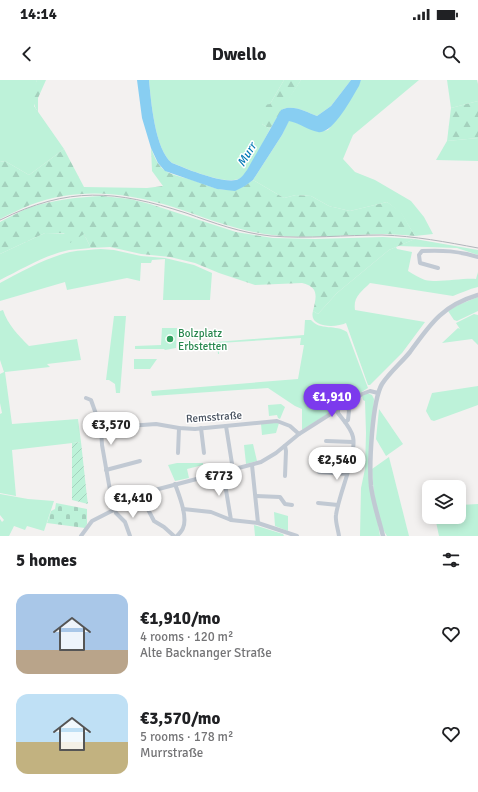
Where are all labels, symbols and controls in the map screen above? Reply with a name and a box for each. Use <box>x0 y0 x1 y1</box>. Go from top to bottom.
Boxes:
text: 14:14 <box>20 5 57 23</box>
icon: back <box>16 43 38 65</box>
text: Dwello <box>212 43 266 65</box>
icon: search <box>440 43 462 65</box>
water label: Murr <box>234 139 261 170</box>
place label: Bolzplatz Erbstetten <box>178 327 227 353</box>
marker: Bolzplatz Erbstetten <box>165 334 175 344</box>
pin: €1,910 <box>299 384 365 418</box>
text: €1,910 <box>313 389 351 405</box>
street label: Remsstraße <box>186 409 242 425</box>
pin: €3,570 <box>78 412 144 446</box>
text: €3,570 <box>92 417 130 433</box>
pin: €2,540 <box>304 447 370 481</box>
text: €2,540 <box>318 452 356 468</box>
pin: €773 <box>195 463 243 497</box>
text: €773 <box>205 468 233 484</box>
map controls <box>422 480 466 524</box>
button: layers <box>422 480 466 524</box>
pin: €1,410 <box>100 485 166 519</box>
text: €1,410 <box>114 490 152 506</box>
icon: filters <box>440 549 462 571</box>
text: 5 homes <box>16 550 77 571</box>
text: €1,910/mo <box>140 608 220 629</box>
icon: home <box>48 610 96 658</box>
icon: heart <box>440 623 462 645</box>
text: 4 rooms · 120 m² <box>140 629 233 645</box>
text: Alte Backnanger Straße <box>140 645 272 661</box>
text: €3,570/mo <box>140 708 220 729</box>
icon: home <box>48 710 96 758</box>
icon: heart <box>440 723 462 745</box>
text: 5 rooms · 178 m² <box>140 729 233 745</box>
text: Murrstraße <box>140 745 203 761</box>

